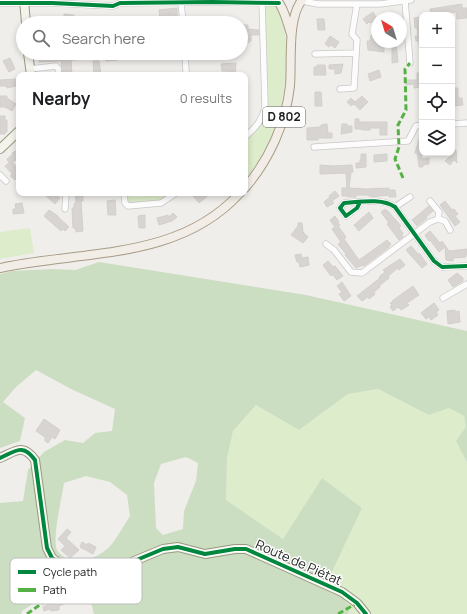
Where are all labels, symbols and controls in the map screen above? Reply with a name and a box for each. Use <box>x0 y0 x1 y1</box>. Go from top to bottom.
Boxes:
north arrow <box>371 12 407 48</box>
map controls <box>419 12 455 156</box>
button: + <box>419 12 455 48</box>
search box <box>16 16 248 60</box>
icon: search <box>30 27 52 49</box>
text: Search here <box>62 28 145 49</box>
button: − <box>419 48 455 84</box>
button: locate <box>419 84 455 120</box>
text: Nearby <box>32 87 90 110</box>
text: 0 results <box>180 89 232 107</box>
road number: D 802 <box>263 107 305 127</box>
button: layers <box>419 120 455 156</box>
street label: Route de Piétat <box>253 535 345 589</box>
legend <box>10 558 142 604</box>
text: Cycle path <box>43 564 97 579</box>
text: Path <box>43 582 66 597</box>

